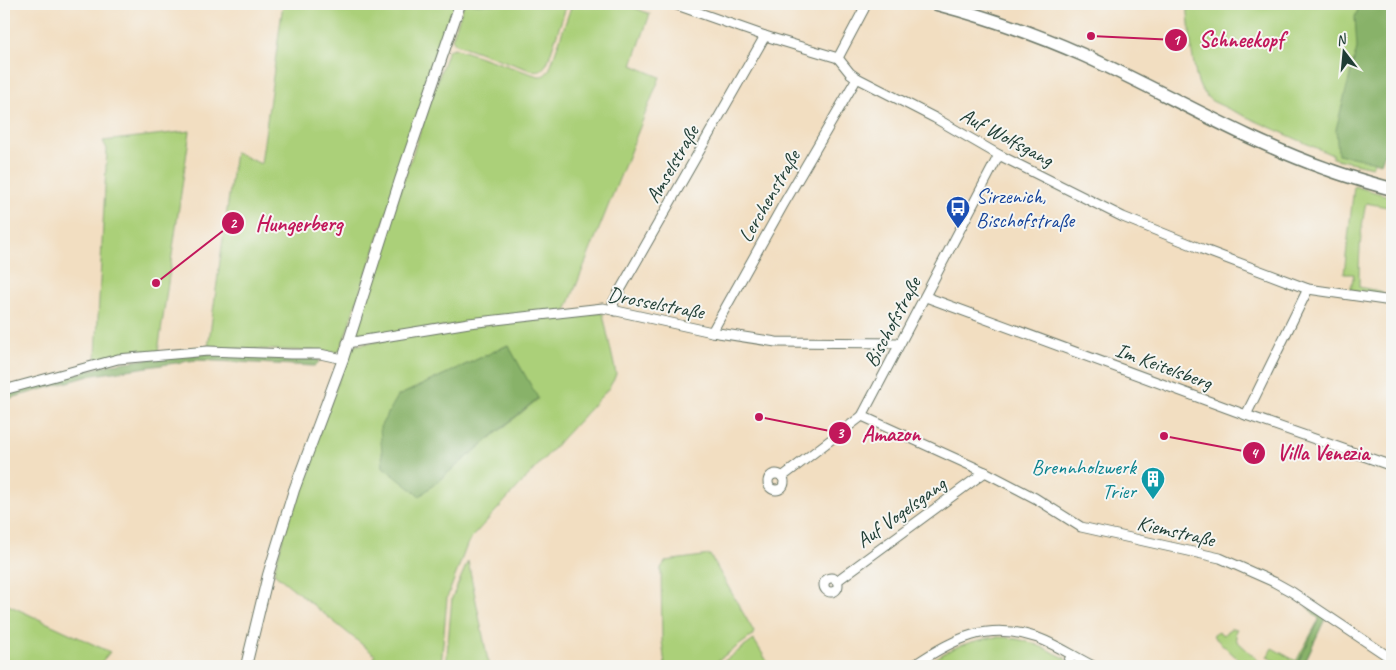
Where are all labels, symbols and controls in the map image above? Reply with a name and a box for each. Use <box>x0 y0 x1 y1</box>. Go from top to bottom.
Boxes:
callout: Schneekopf <box>1164 21 1293 58</box>
text: Schneekopf <box>1199 26 1289 54</box>
north arrow <box>1318 28 1368 78</box>
text: N <box>1334 30 1349 49</box>
text: 1 <box>1173 31 1182 50</box>
street label: Auf Wolfsgang <box>956 102 1059 173</box>
street label: Amselstraße <box>639 119 706 207</box>
street label: Lerchenstraße <box>732 143 807 247</box>
place label: Sirzenich, Bischofstraße <box>976 183 1076 233</box>
bus stop icon: Sirzenich, Bischofstraße <box>945 195 971 229</box>
callout: Hungerberg <box>221 205 353 242</box>
text: Hungerberg <box>255 210 345 238</box>
text: 2 <box>230 214 238 233</box>
street label: Bischofstraße <box>857 271 928 371</box>
street label: Drosselstraße <box>606 281 708 325</box>
street label: Im Keitelsberg <box>1112 336 1217 396</box>
callout: Amazon <box>827 415 931 452</box>
text: Amazon <box>862 420 922 448</box>
text: 3 <box>837 424 845 443</box>
callout: Villa Venezia <box>1241 434 1380 471</box>
text: Villa Venezia <box>1277 439 1371 467</box>
text: 4 <box>1251 444 1260 463</box>
place label: Brennholzwerk Trier <box>1032 454 1137 504</box>
building icon: Brennholzwerk Trier <box>1140 466 1166 500</box>
street label: Auf Vogelsgang <box>851 470 952 553</box>
street label: Kiemstraße <box>1135 509 1219 553</box>

